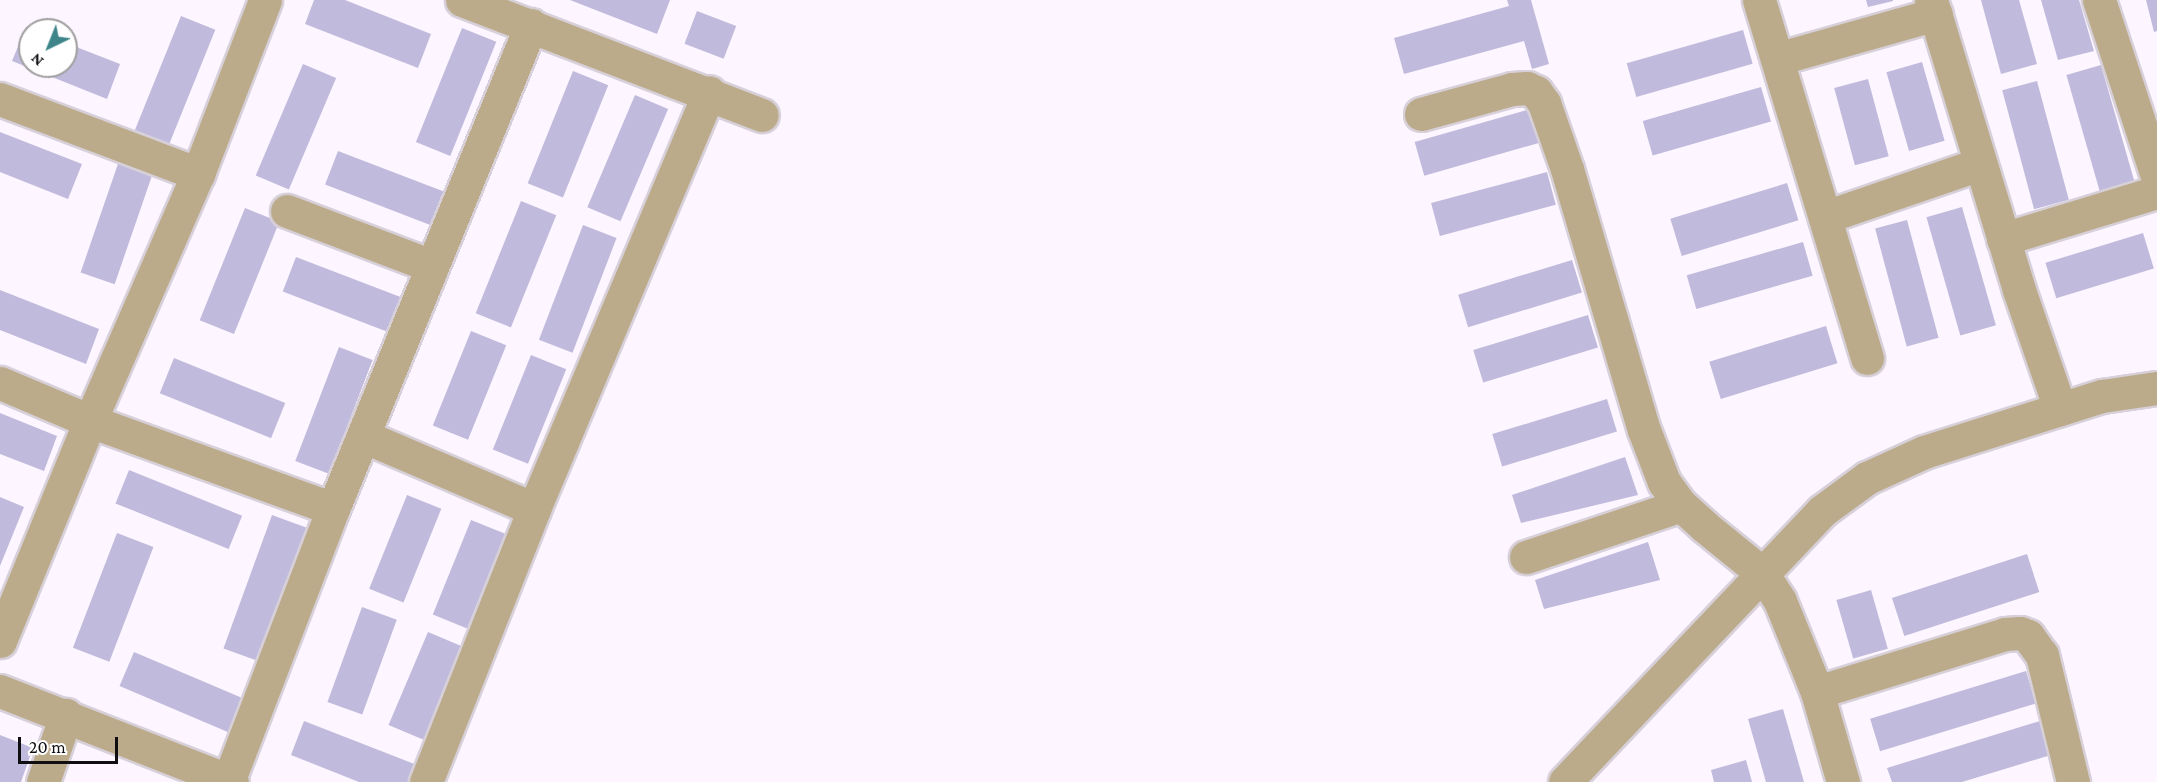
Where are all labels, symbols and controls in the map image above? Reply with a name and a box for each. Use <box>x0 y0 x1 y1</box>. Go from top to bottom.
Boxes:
north arrow <box>18 18 78 78</box>
text: N <box>27 50 47 70</box>
scale bar <box>21 725 122 763</box>
text: 20 m <box>29 737 66 757</box>

